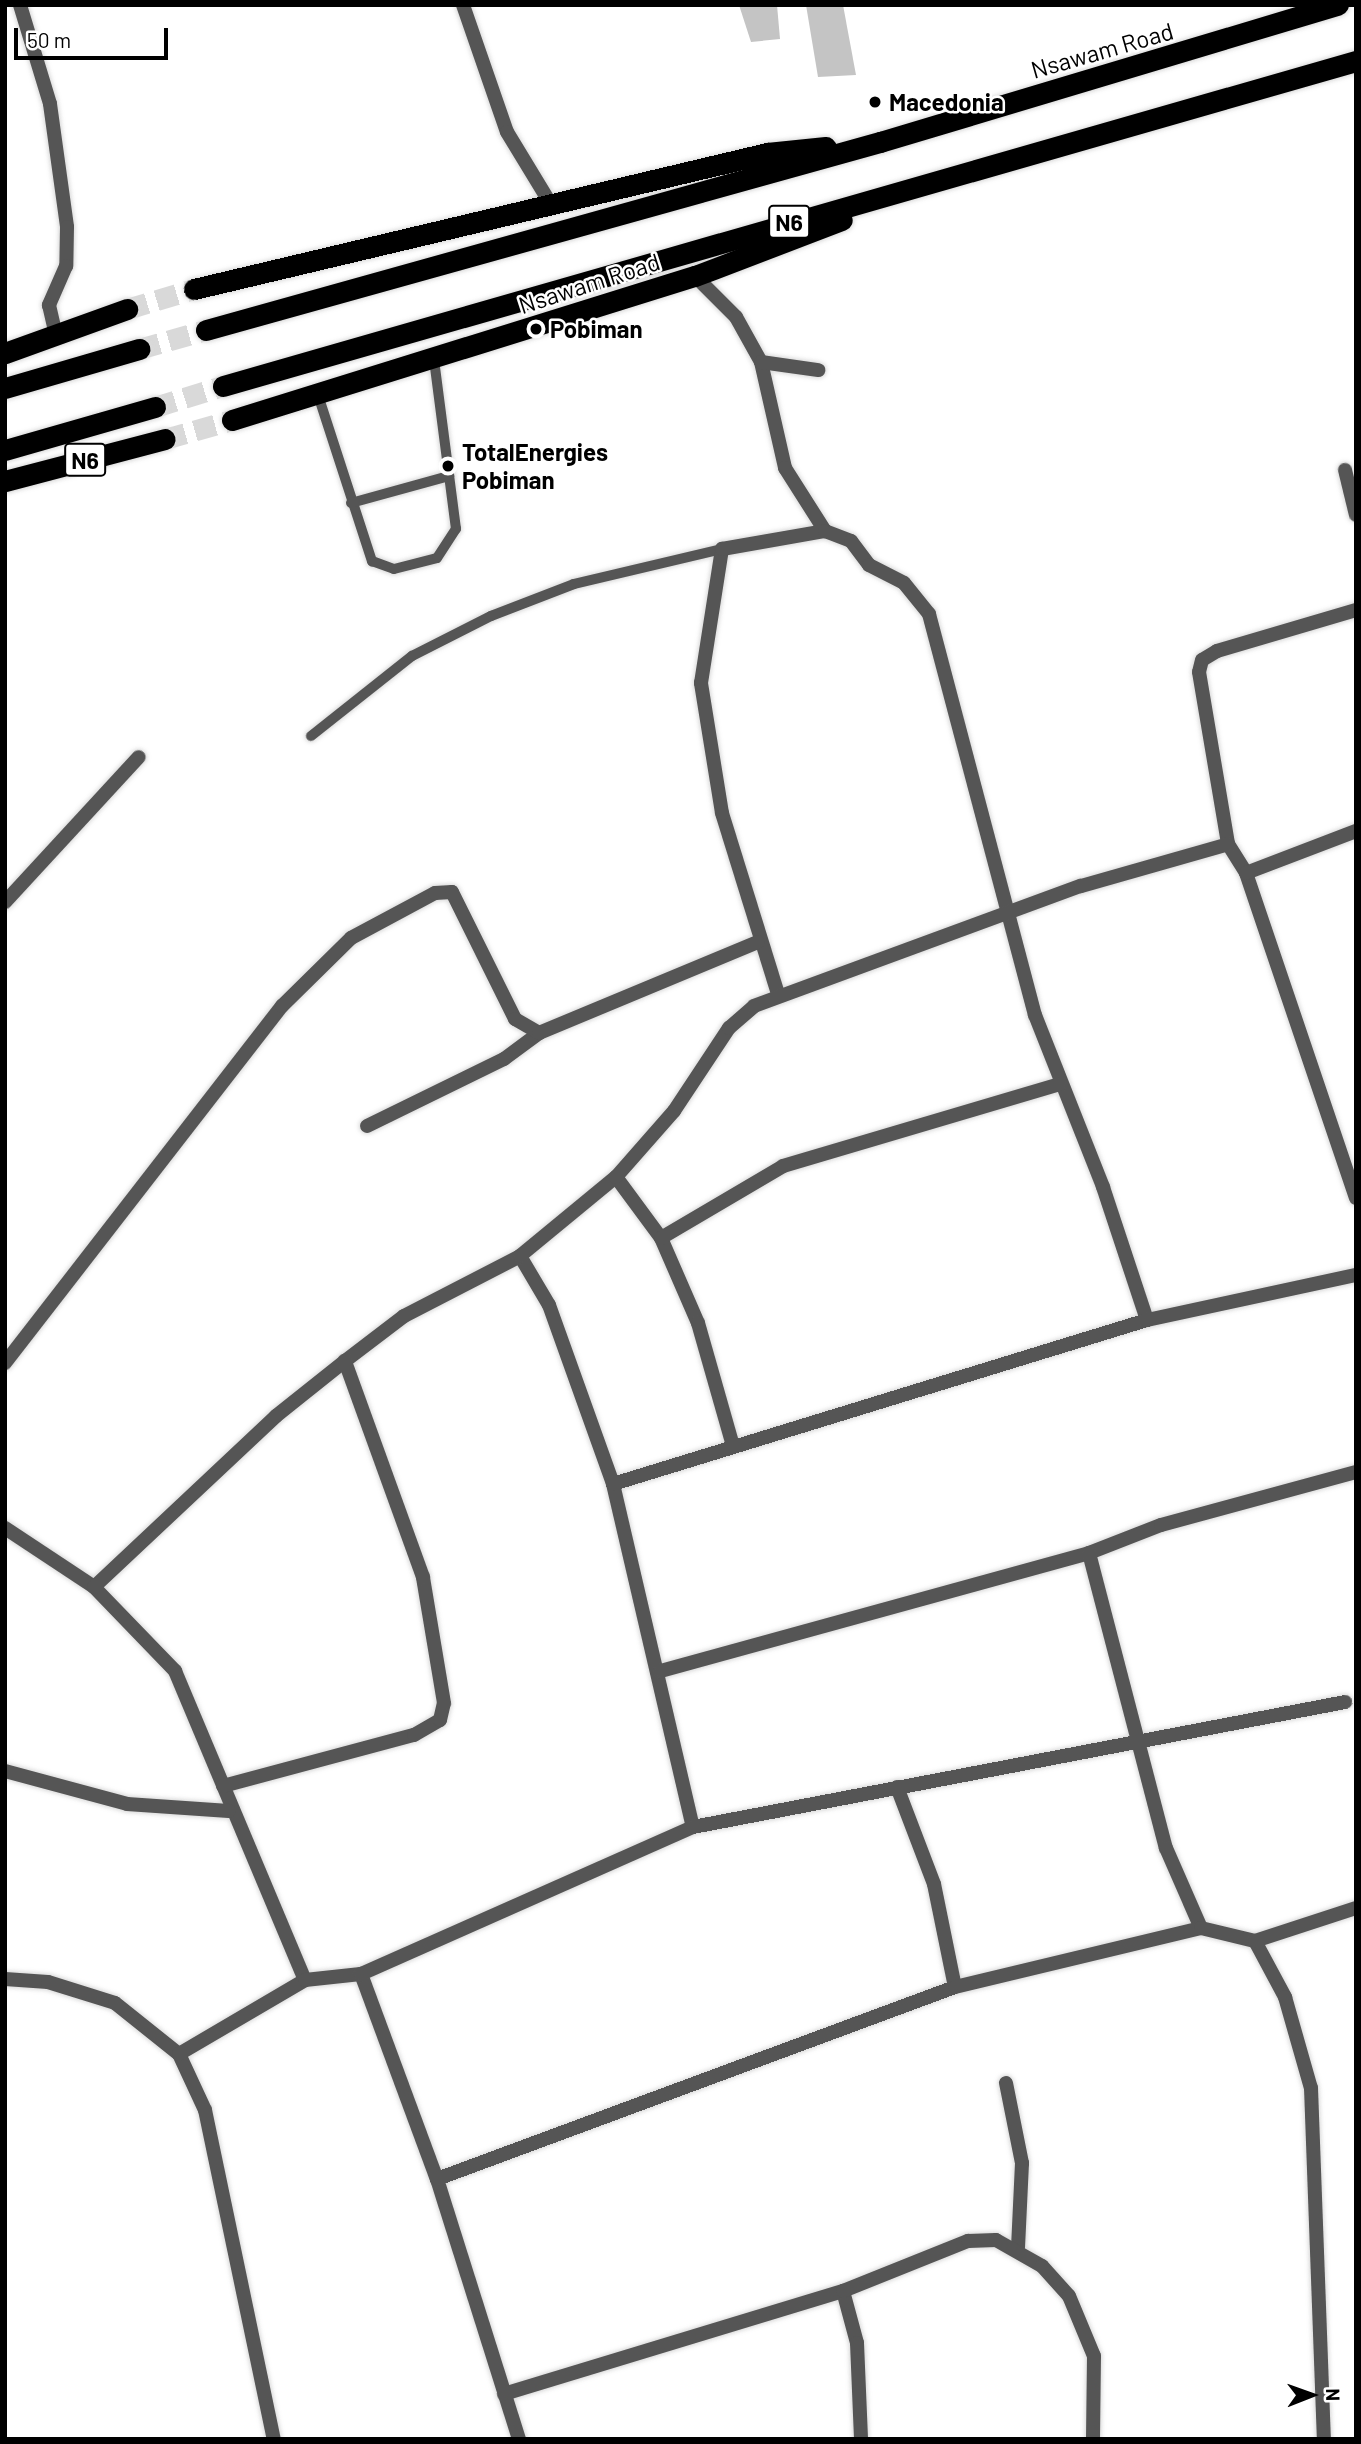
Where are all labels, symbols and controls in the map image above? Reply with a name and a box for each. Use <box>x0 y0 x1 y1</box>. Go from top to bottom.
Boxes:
scale bar <box>18 14 172 58</box>
street label: Nsawam Road <box>1027 16 1177 84</box>
text: 50 m <box>27 27 71 52</box>
place label: Macedonia <box>889 88 1004 116</box>
marker: Macedonia <box>867 94 883 110</box>
road number: N6 <box>768 202 810 242</box>
street label: Nsawam Road <box>515 247 663 319</box>
place label: Pobiman <box>550 315 643 343</box>
marker: Pobiman <box>528 321 544 337</box>
place label: TotalEnergies Pobiman <box>462 438 608 494</box>
road number: N6 <box>64 440 106 480</box>
marker: TotalEnergies Pobiman <box>440 458 456 474</box>
north arrow <box>1277 2360 1347 2430</box>
text: N <box>1322 2388 1345 2401</box>

